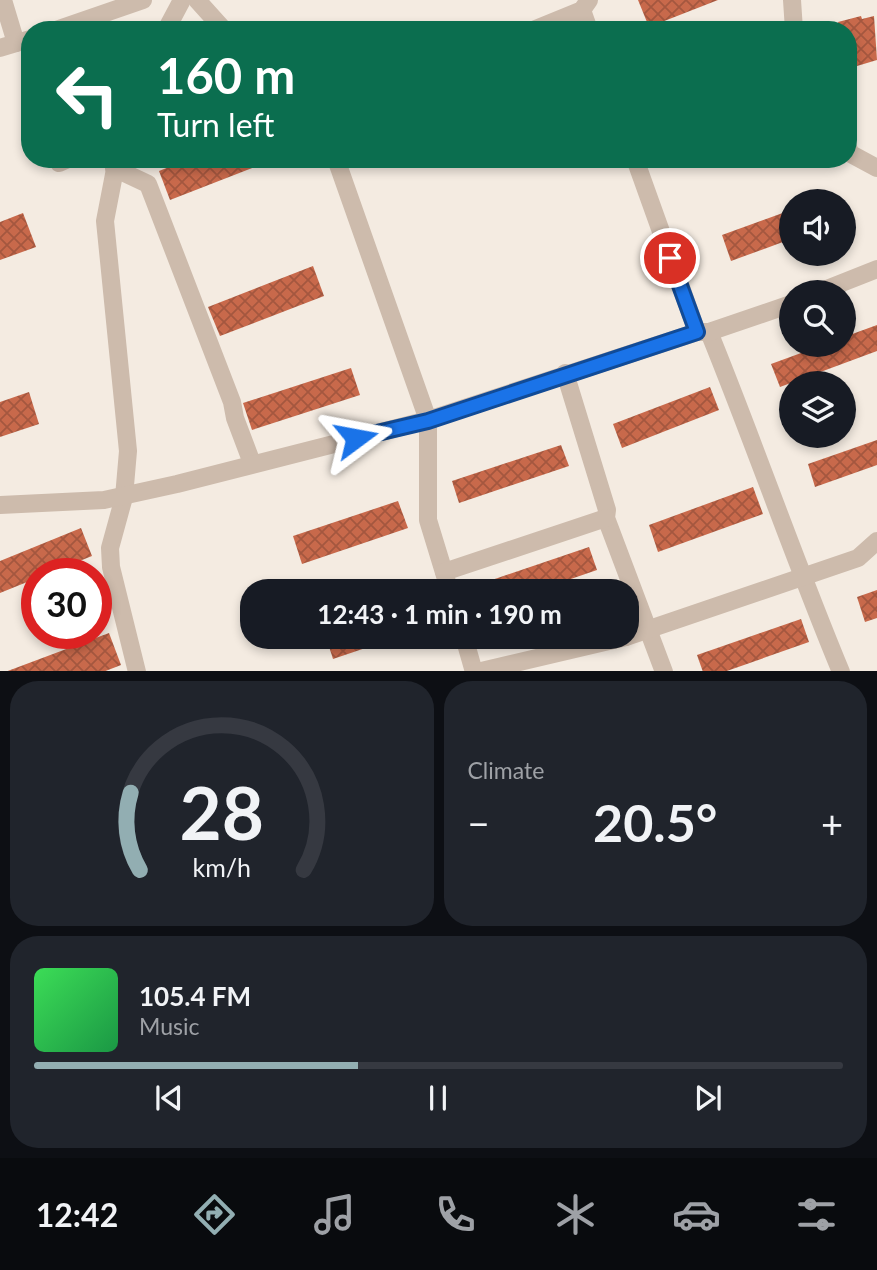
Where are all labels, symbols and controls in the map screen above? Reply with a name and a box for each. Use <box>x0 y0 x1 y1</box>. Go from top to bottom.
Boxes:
text: 160 m <box>157 46 295 104</box>
icon: left <box>42 49 133 140</box>
text: Turn left <box>157 105 274 144</box>
map controls <box>779 189 856 448</box>
button: sound <box>779 189 856 266</box>
pin <box>640 228 700 288</box>
icon: arrive <box>651 239 689 277</box>
button: search <box>779 280 856 357</box>
button: layers <box>779 371 856 448</box>
position arrow <box>319 401 393 475</box>
speed limit sign: 30 <box>21 558 112 649</box>
text: 12:43 · 1 min · 190 m <box>317 598 562 630</box>
text: Climate <box>468 756 544 784</box>
text: 28 <box>180 768 264 856</box>
text: 20.5° <box>593 791 717 853</box>
text: − <box>468 800 490 846</box>
text: + <box>821 800 843 846</box>
text: km/h <box>192 851 251 881</box>
text: 105.4 FM <box>139 980 251 1012</box>
text: Music <box>139 1012 199 1040</box>
icon: previous <box>150 1079 188 1117</box>
icon: pause <box>419 1079 457 1117</box>
icon: next <box>689 1079 727 1117</box>
icon: directions <box>190 1190 239 1239</box>
icon: music <box>310 1190 359 1239</box>
icon: phone <box>431 1190 480 1239</box>
icon: climate <box>551 1190 600 1239</box>
icon: car <box>672 1190 721 1239</box>
icon: filters <box>792 1190 841 1239</box>
text: 12:42 <box>36 1195 118 1234</box>

